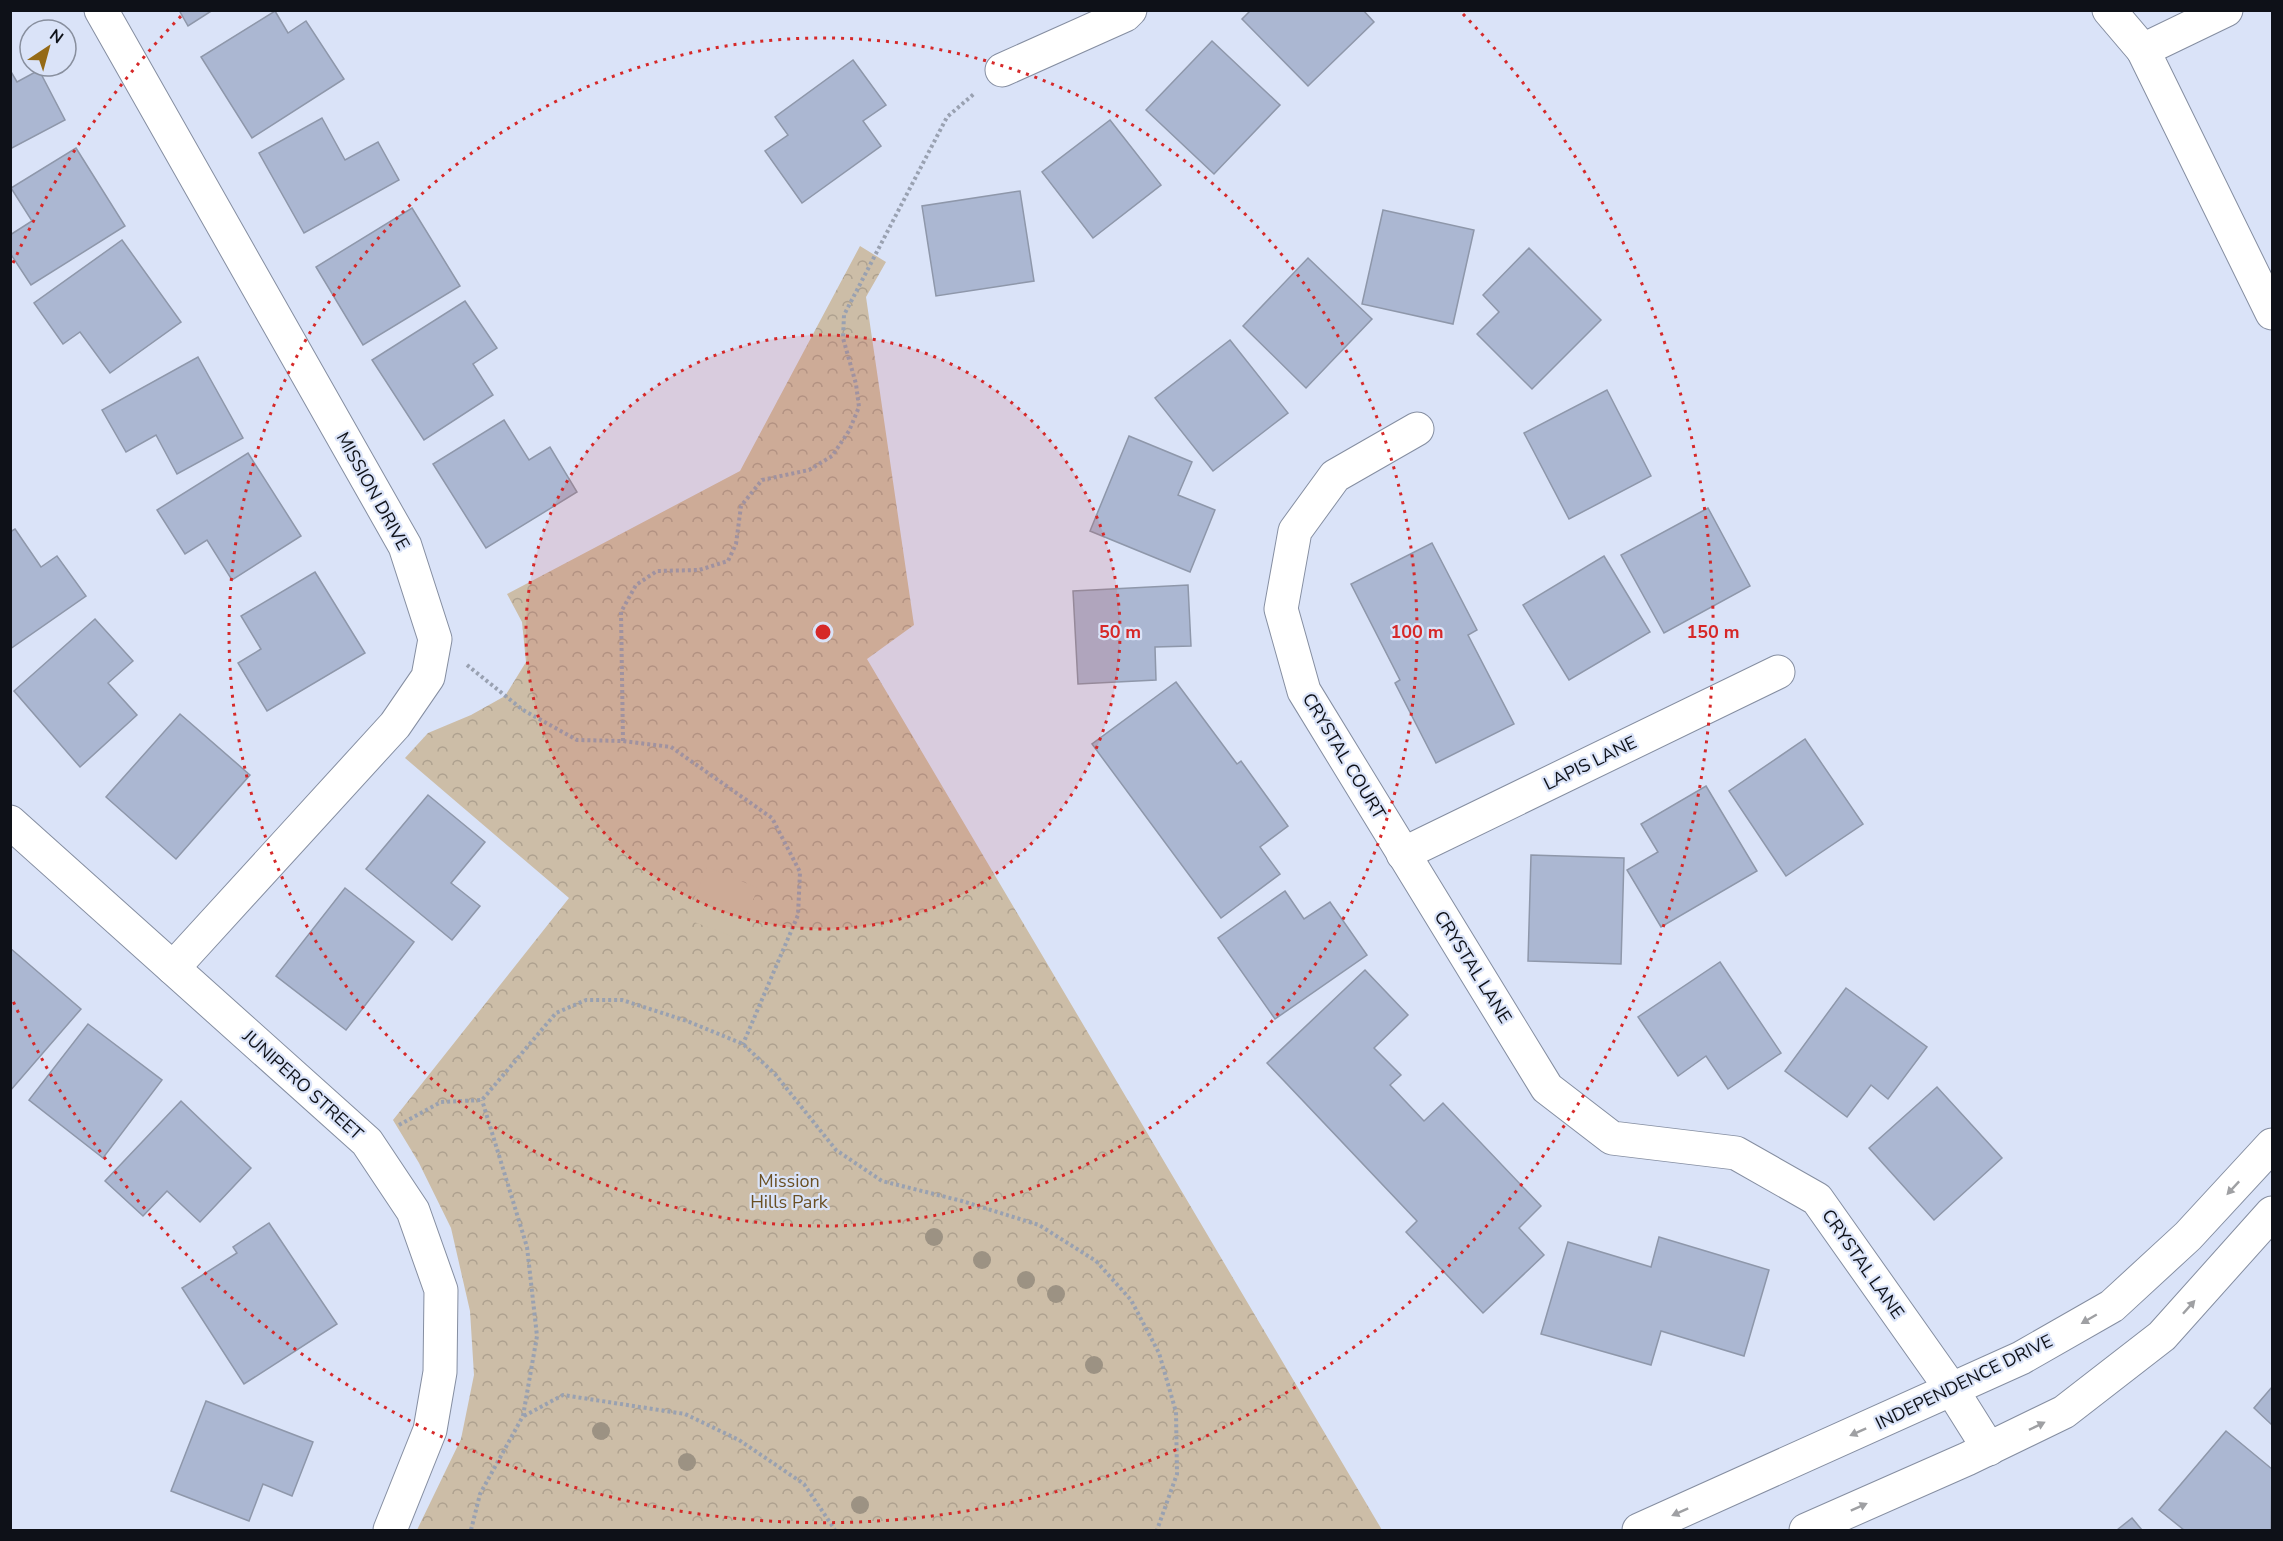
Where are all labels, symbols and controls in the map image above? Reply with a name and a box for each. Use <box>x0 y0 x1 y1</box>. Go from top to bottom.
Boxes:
north arrow <box>18 18 78 78</box>
text: N <box>45 24 68 49</box>
street label: MISSION DRIVE <box>331 428 415 554</box>
text: 50 m <box>1099 620 1141 644</box>
text: 100 m <box>1390 620 1444 644</box>
text: 150 m <box>1686 620 1740 644</box>
centre of rings <box>813 622 833 642</box>
street label: CRYSTAL COURT <box>1297 688 1391 824</box>
street label: LAPIS LANE <box>1540 730 1640 796</box>
street label: CRYSTAL LANE <box>1429 906 1517 1028</box>
street label: JUNIPERO STREET <box>237 1024 369 1146</box>
park label: Mission Hills Park <box>750 1169 829 1214</box>
one-way arrow <box>2226 1181 2240 1195</box>
street label: CRYSTAL LANE <box>1816 1204 1910 1324</box>
one-way arrow <box>2182 1299 2196 1314</box>
one-way arrow <box>2080 1314 2097 1324</box>
street label: INDEPENDENCE DRIVE <box>1871 1329 2057 1435</box>
one-way arrow <box>2028 1421 2045 1430</box>
one-way arrow <box>1849 1428 1866 1437</box>
one-way arrow <box>1851 1502 1869 1512</box>
one-way arrow <box>1671 1508 1689 1518</box>

